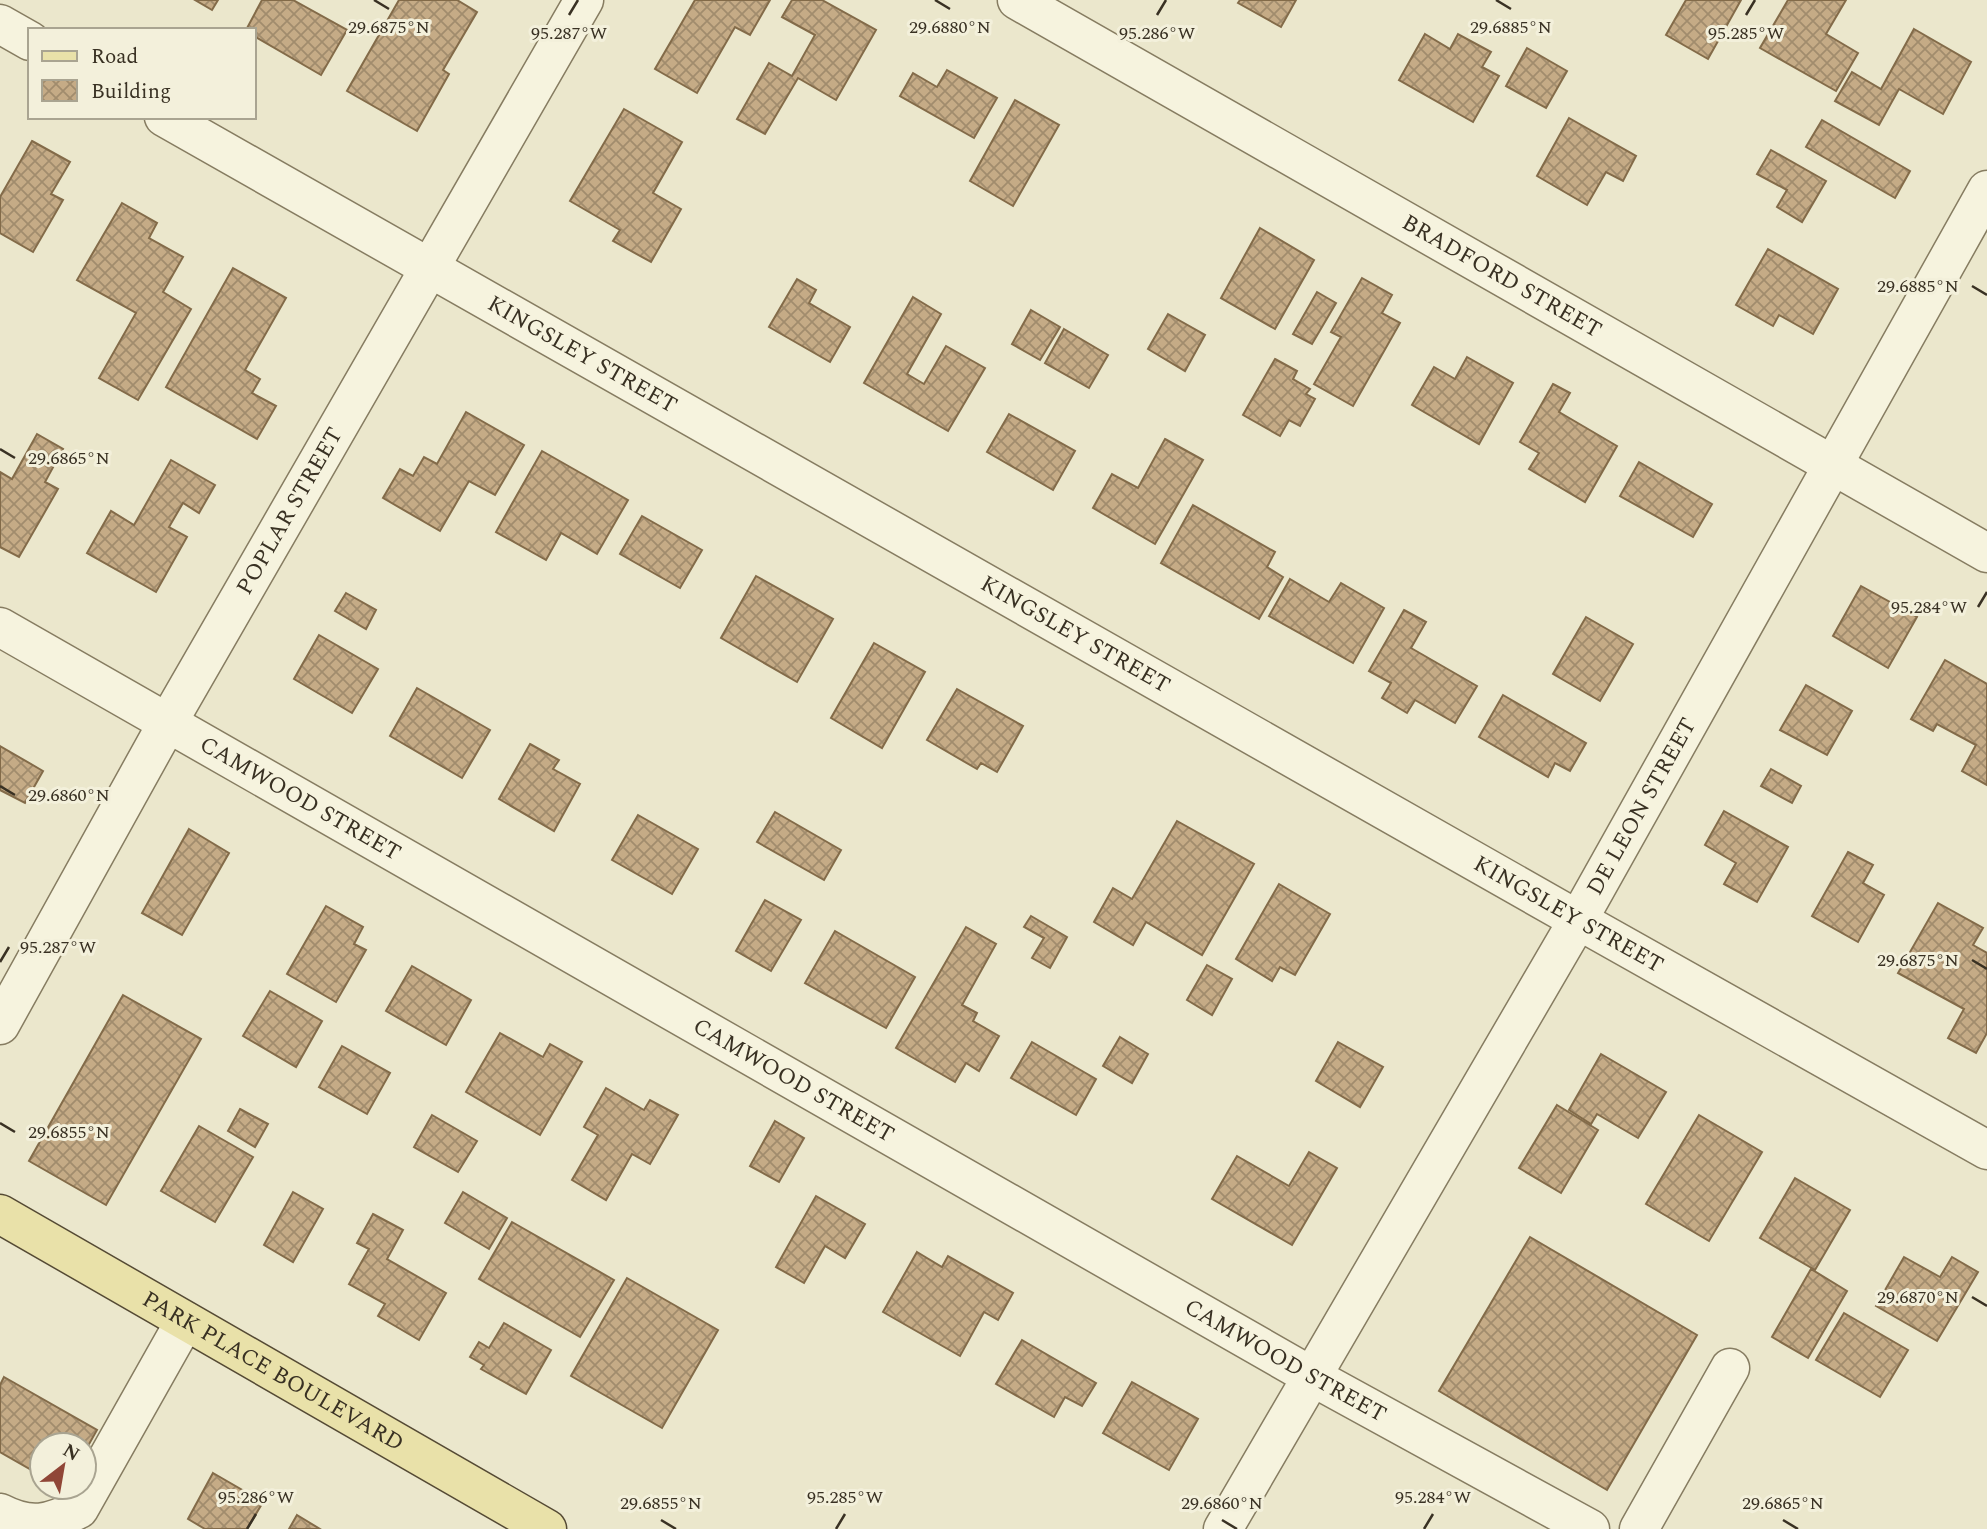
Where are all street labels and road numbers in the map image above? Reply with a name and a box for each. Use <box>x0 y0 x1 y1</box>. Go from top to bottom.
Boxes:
street label: BRADFORD STREET <box>1395 205 1608 347</box>
street label: KINGSLEY STREET <box>481 287 684 422</box>
street label: POPLAR STREET <box>227 421 352 601</box>
street label: KINGSLEY STREET <box>974 567 1177 702</box>
street label: DE LEON STREET <box>1578 711 1705 902</box>
street label: CAMWOOD STREET <box>193 727 408 870</box>
street label: KINGSLEY STREET <box>1467 847 1670 982</box>
street label: CAMWOOD STREET <box>686 1009 901 1152</box>
street label: PARK PLACE BOULEVARD <box>136 1282 410 1460</box>
street label: CAMWOOD STREET <box>1178 1290 1393 1432</box>

